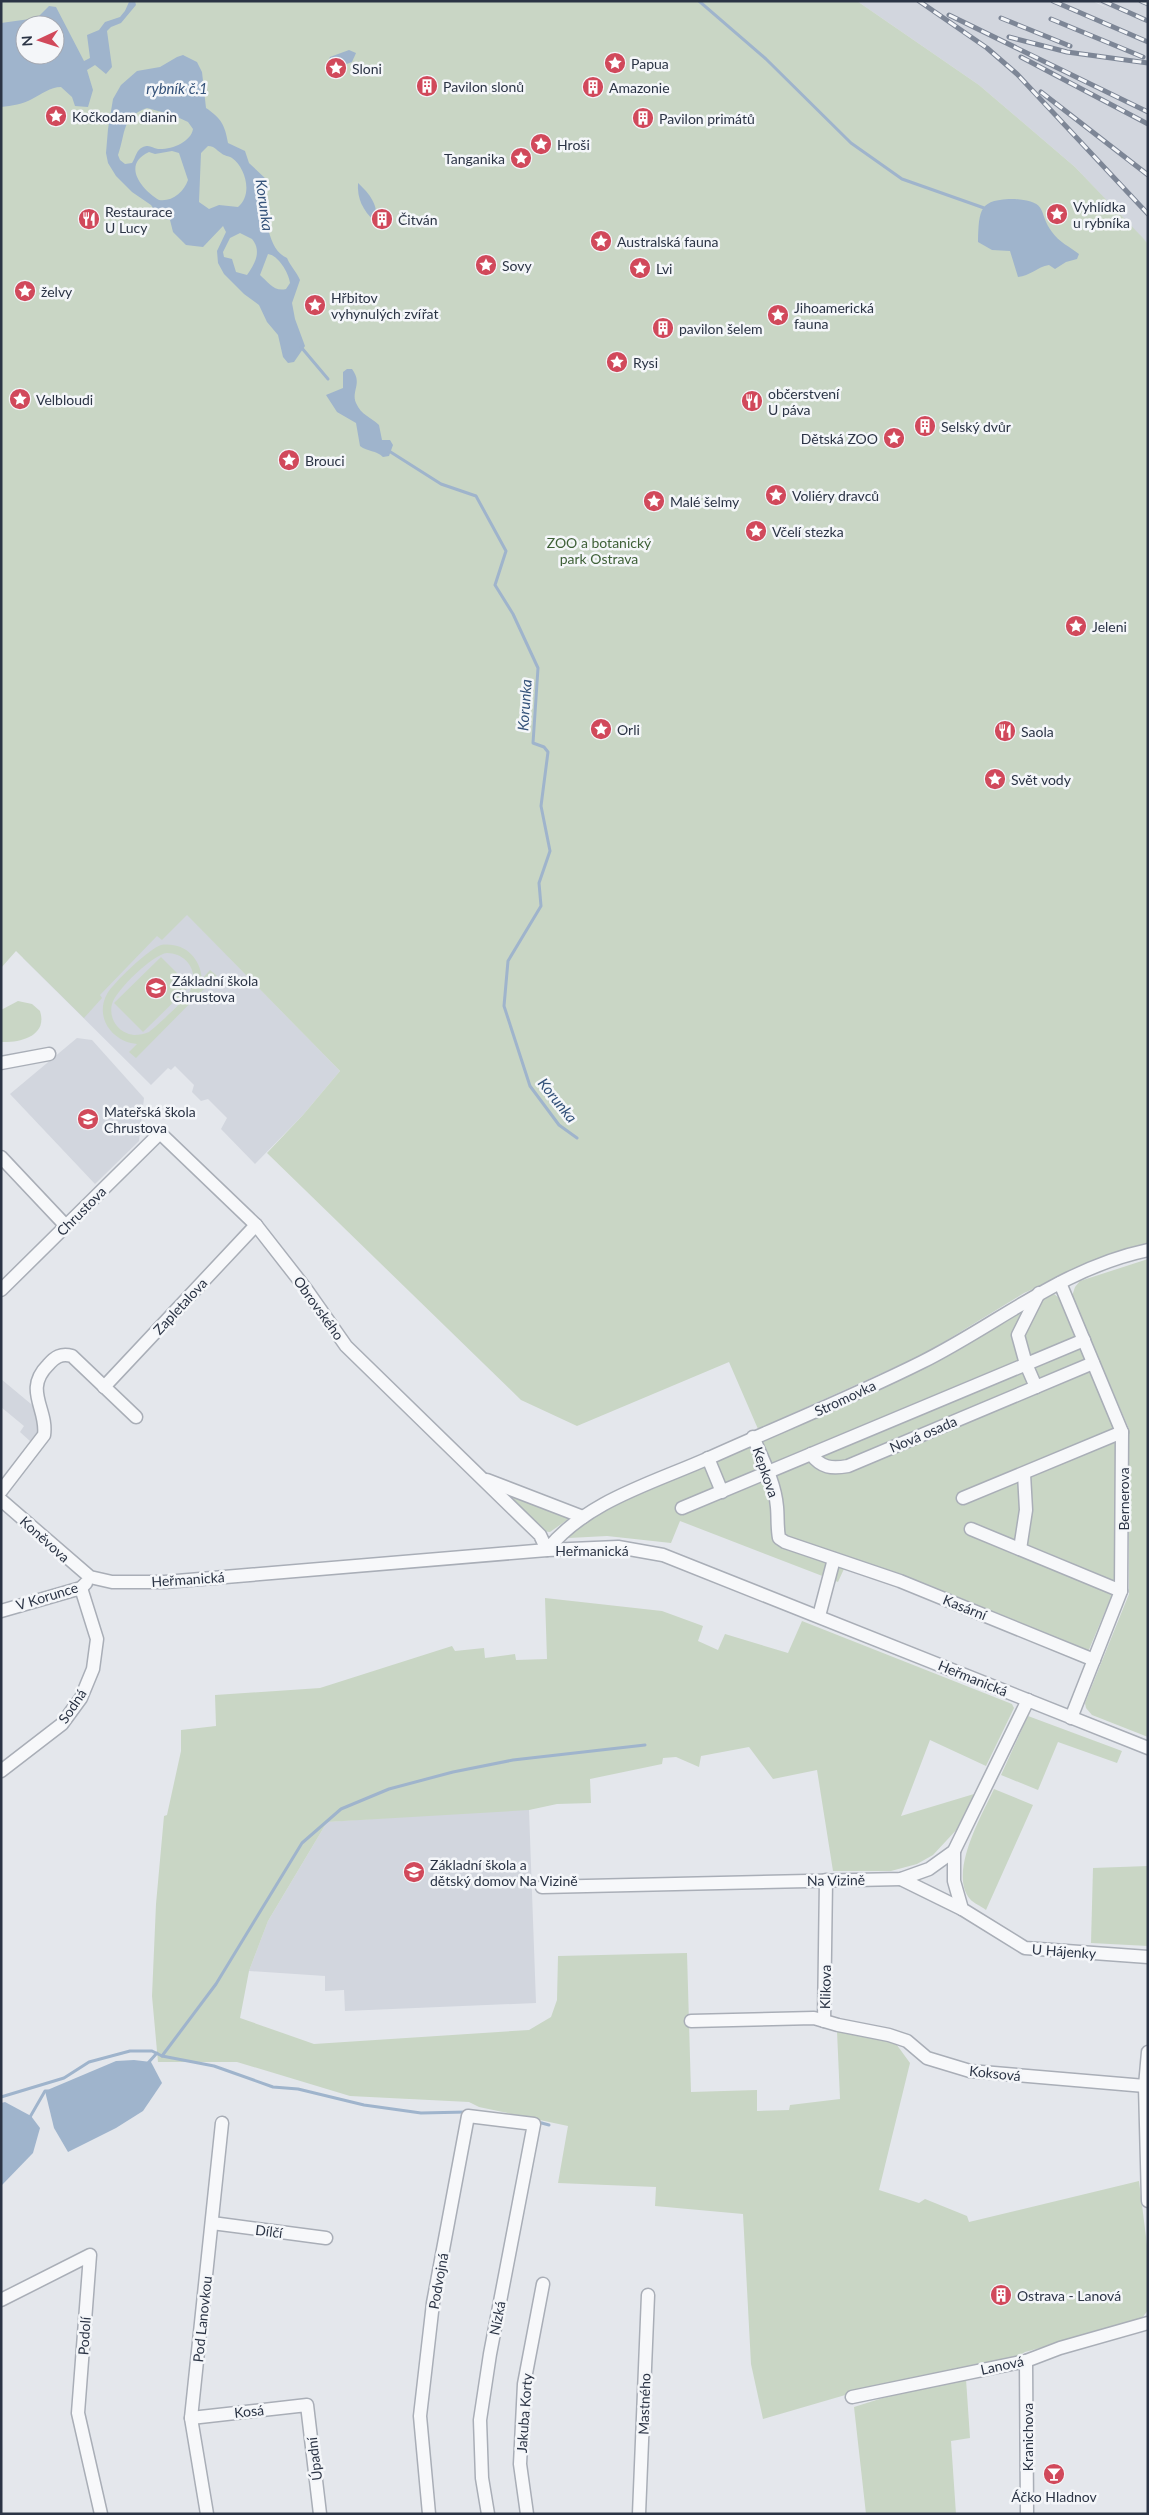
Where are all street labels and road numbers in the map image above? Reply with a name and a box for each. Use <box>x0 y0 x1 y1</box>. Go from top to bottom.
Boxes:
street label: Chrustova <box>53 1183 109 1239</box>
street label: Obrovského <box>290 1273 348 1343</box>
street label: Zapletalova <box>150 1274 210 1338</box>
street label: Stromovka <box>812 1376 878 1420</box>
street label: Nová osada <box>887 1412 959 1456</box>
street label: Kepkova <box>749 1444 783 1500</box>
street label: Bernerova <box>1115 1467 1132 1531</box>
street label: Koněvova <box>17 1512 73 1566</box>
street label: Heřmanická <box>555 1542 629 1559</box>
street label: Heřmanická <box>151 1568 225 1590</box>
street label: V Korunce <box>14 1579 80 1613</box>
street label: Kasární <box>941 1591 990 1624</box>
street label: Heřmanická <box>936 1656 1010 1700</box>
street label: Sodná <box>54 1685 90 1727</box>
street label: Na Vizině <box>807 1871 865 1889</box>
street label: U Hájenky <box>1031 1940 1097 1962</box>
street label: Klikova <box>816 1965 834 2009</box>
street label: Koksová <box>968 2062 1022 2084</box>
street label: Dílčí <box>254 2221 284 2241</box>
street label: Podvojná <box>425 2251 451 2311</box>
street label: Pod Lanovkou <box>189 2275 215 2363</box>
street label: Nízká <box>485 2299 509 2336</box>
street label: Podolí <box>74 2316 94 2356</box>
street label: Lanová <box>979 2352 1025 2378</box>
street label: Jakuba Korty <box>513 2372 535 2453</box>
street label: Mastného <box>634 2373 654 2435</box>
street label: Kosá <box>233 2401 265 2421</box>
street label: Kranichova <box>1019 2403 1036 2471</box>
street label: Úpadní <box>303 2436 325 2482</box>

